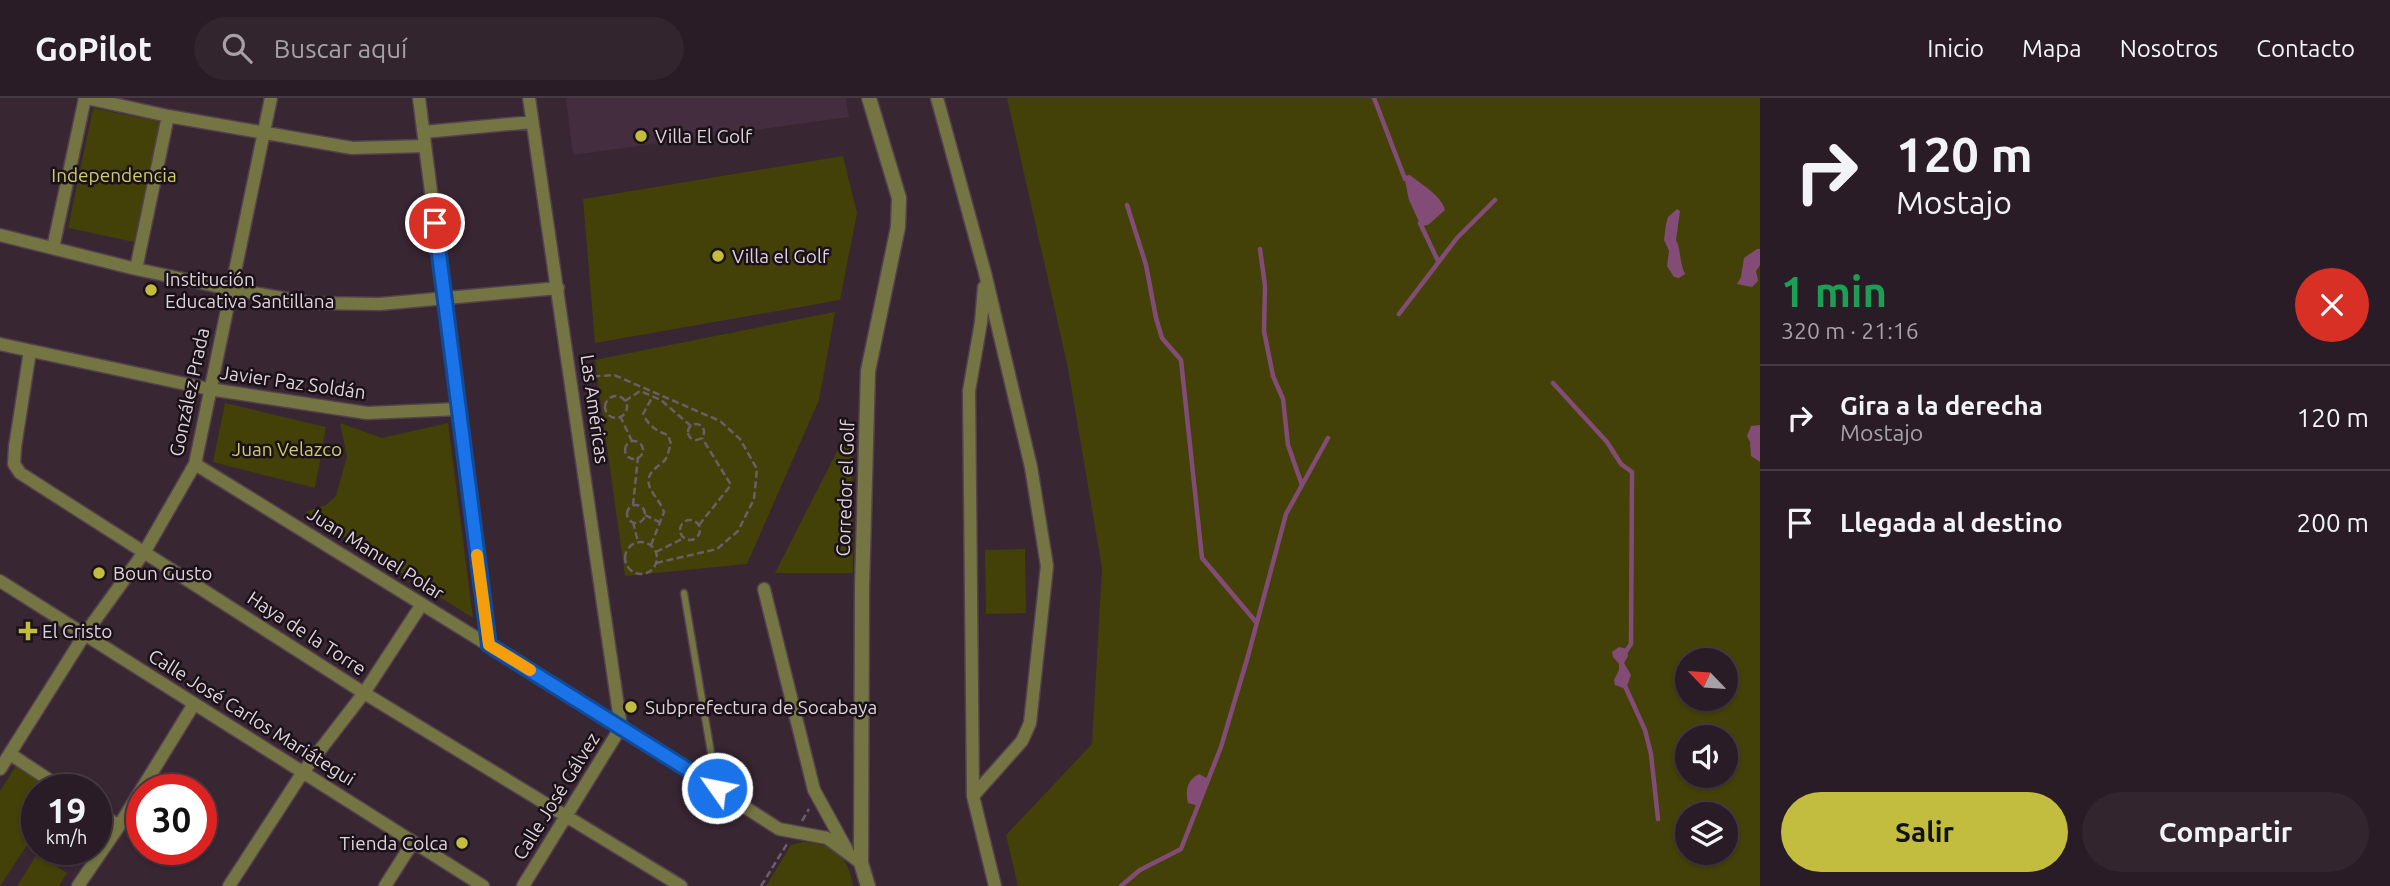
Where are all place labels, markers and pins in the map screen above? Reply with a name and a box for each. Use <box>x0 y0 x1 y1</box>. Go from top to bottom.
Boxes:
place label: Villa El Golf <box>655 125 753 147</box>
marker: Villa El Golf <box>633 128 649 144</box>
pin <box>405 193 465 253</box>
place label: Villa el Golf <box>732 245 830 267</box>
marker: Villa el Golf <box>710 248 726 264</box>
place label: Institución Educativa Santillana <box>165 268 334 312</box>
marker: Institución Educativa Santillana <box>143 282 159 298</box>
place label: Boun Gusto <box>113 562 212 584</box>
marker: Boun Gusto <box>91 565 107 581</box>
place label: El Cristo <box>42 620 112 642</box>
marker: El Cristo <box>20 623 36 639</box>
place label: Subprefectura de Socabaya <box>645 696 877 718</box>
marker: Subprefectura de Socabaya <box>623 699 639 715</box>
place label: Tienda Colca <box>340 832 448 854</box>
marker: Tienda Colca <box>454 835 470 851</box>

